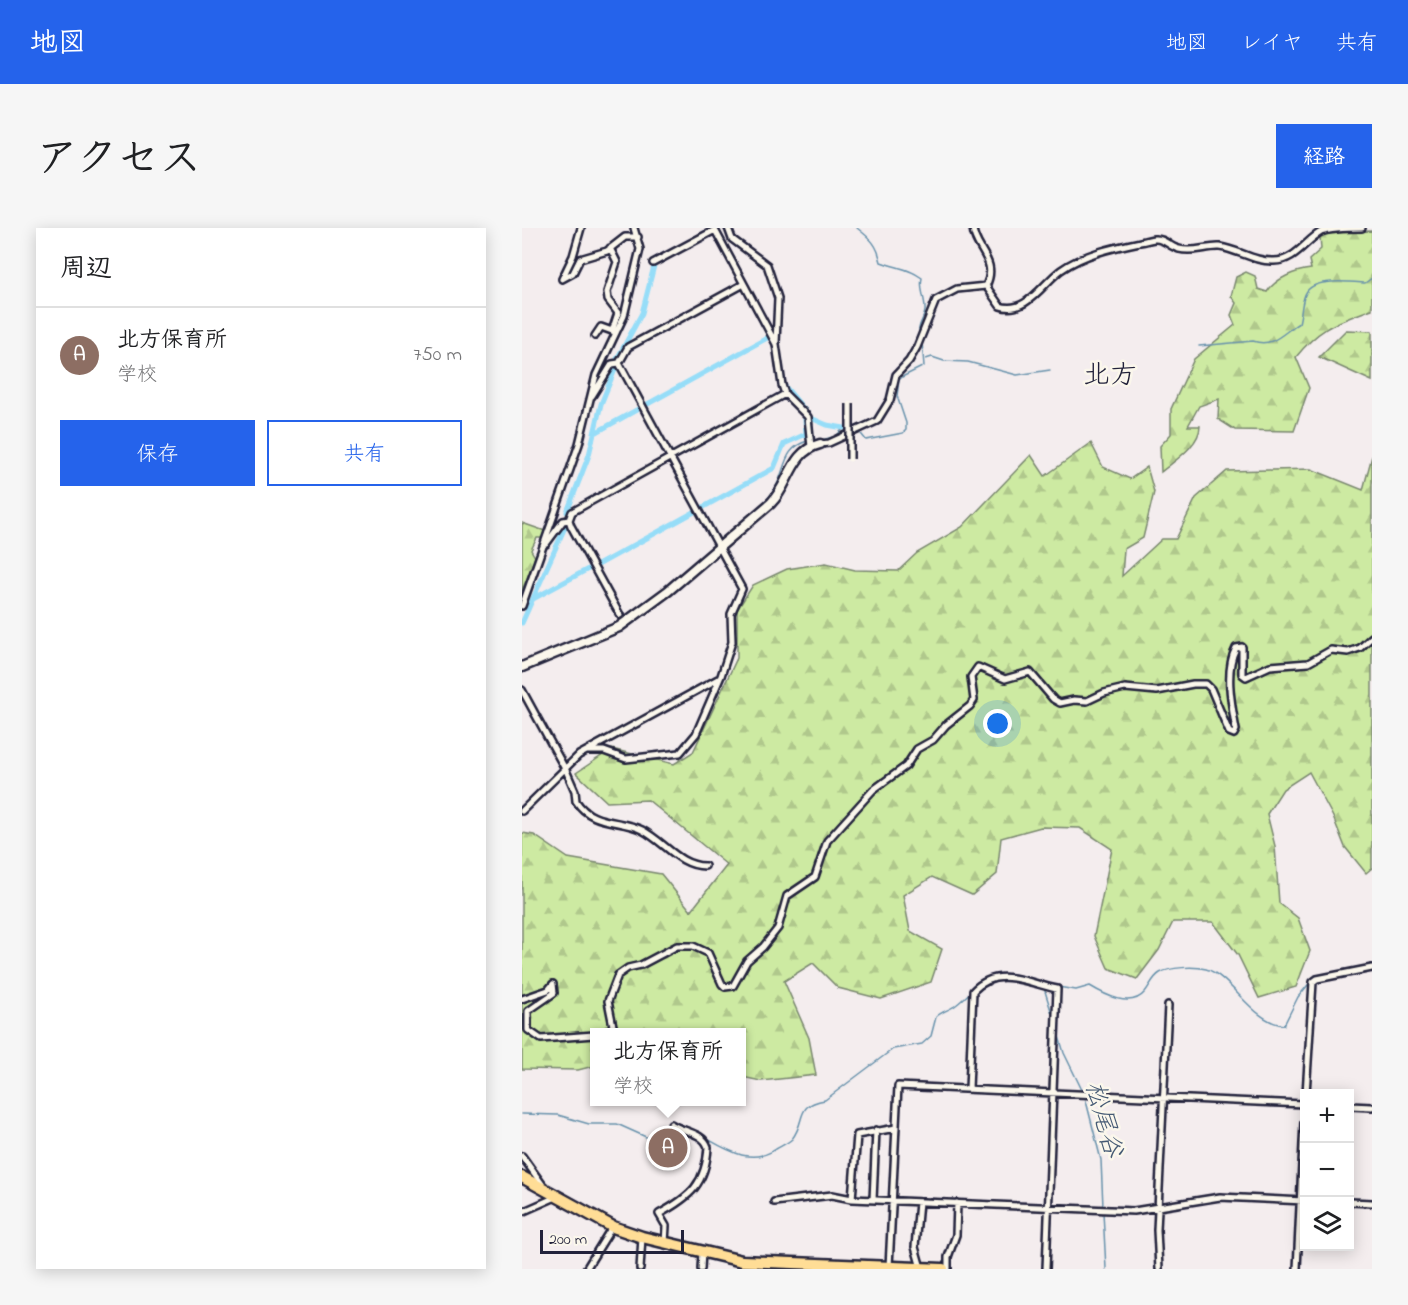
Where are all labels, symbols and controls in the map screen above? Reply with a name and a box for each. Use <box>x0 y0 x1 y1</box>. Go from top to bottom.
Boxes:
text: 地図 <box>30 24 86 65</box>
text: 地図 <box>1166 29 1208 59</box>
text: レイヤ <box>1241 29 1303 59</box>
text: 共有 <box>1336 29 1378 59</box>
button: 経路 <box>1276 124 1372 188</box>
text: アクセス <box>36 130 201 191</box>
text: 周辺 <box>60 251 112 289</box>
text: 北方保育所 <box>117 325 227 357</box>
text: A <box>73 341 86 370</box>
text: 750 m <box>413 341 462 370</box>
district label: 北方 <box>1083 357 1137 396</box>
text: 学校 <box>117 361 157 390</box>
button: 保存 <box>60 420 255 486</box>
button: 共有 <box>267 420 462 486</box>
your location <box>983 709 1012 738</box>
popup <box>590 1028 746 1106</box>
text: 北方保育所 <box>613 1037 723 1069</box>
text: 学校 <box>613 1073 653 1102</box>
water label: 松尾谷 <box>1074 1077 1131 1163</box>
map controls <box>1300 1089 1354 1251</box>
button: + <box>1300 1089 1354 1143</box>
pin: A <box>648 1126 688 1170</box>
button: − <box>1300 1143 1354 1197</box>
button: layers <box>1300 1197 1354 1251</box>
scale bar <box>540 1227 684 1254</box>
text: 200 m <box>549 1228 587 1252</box>

